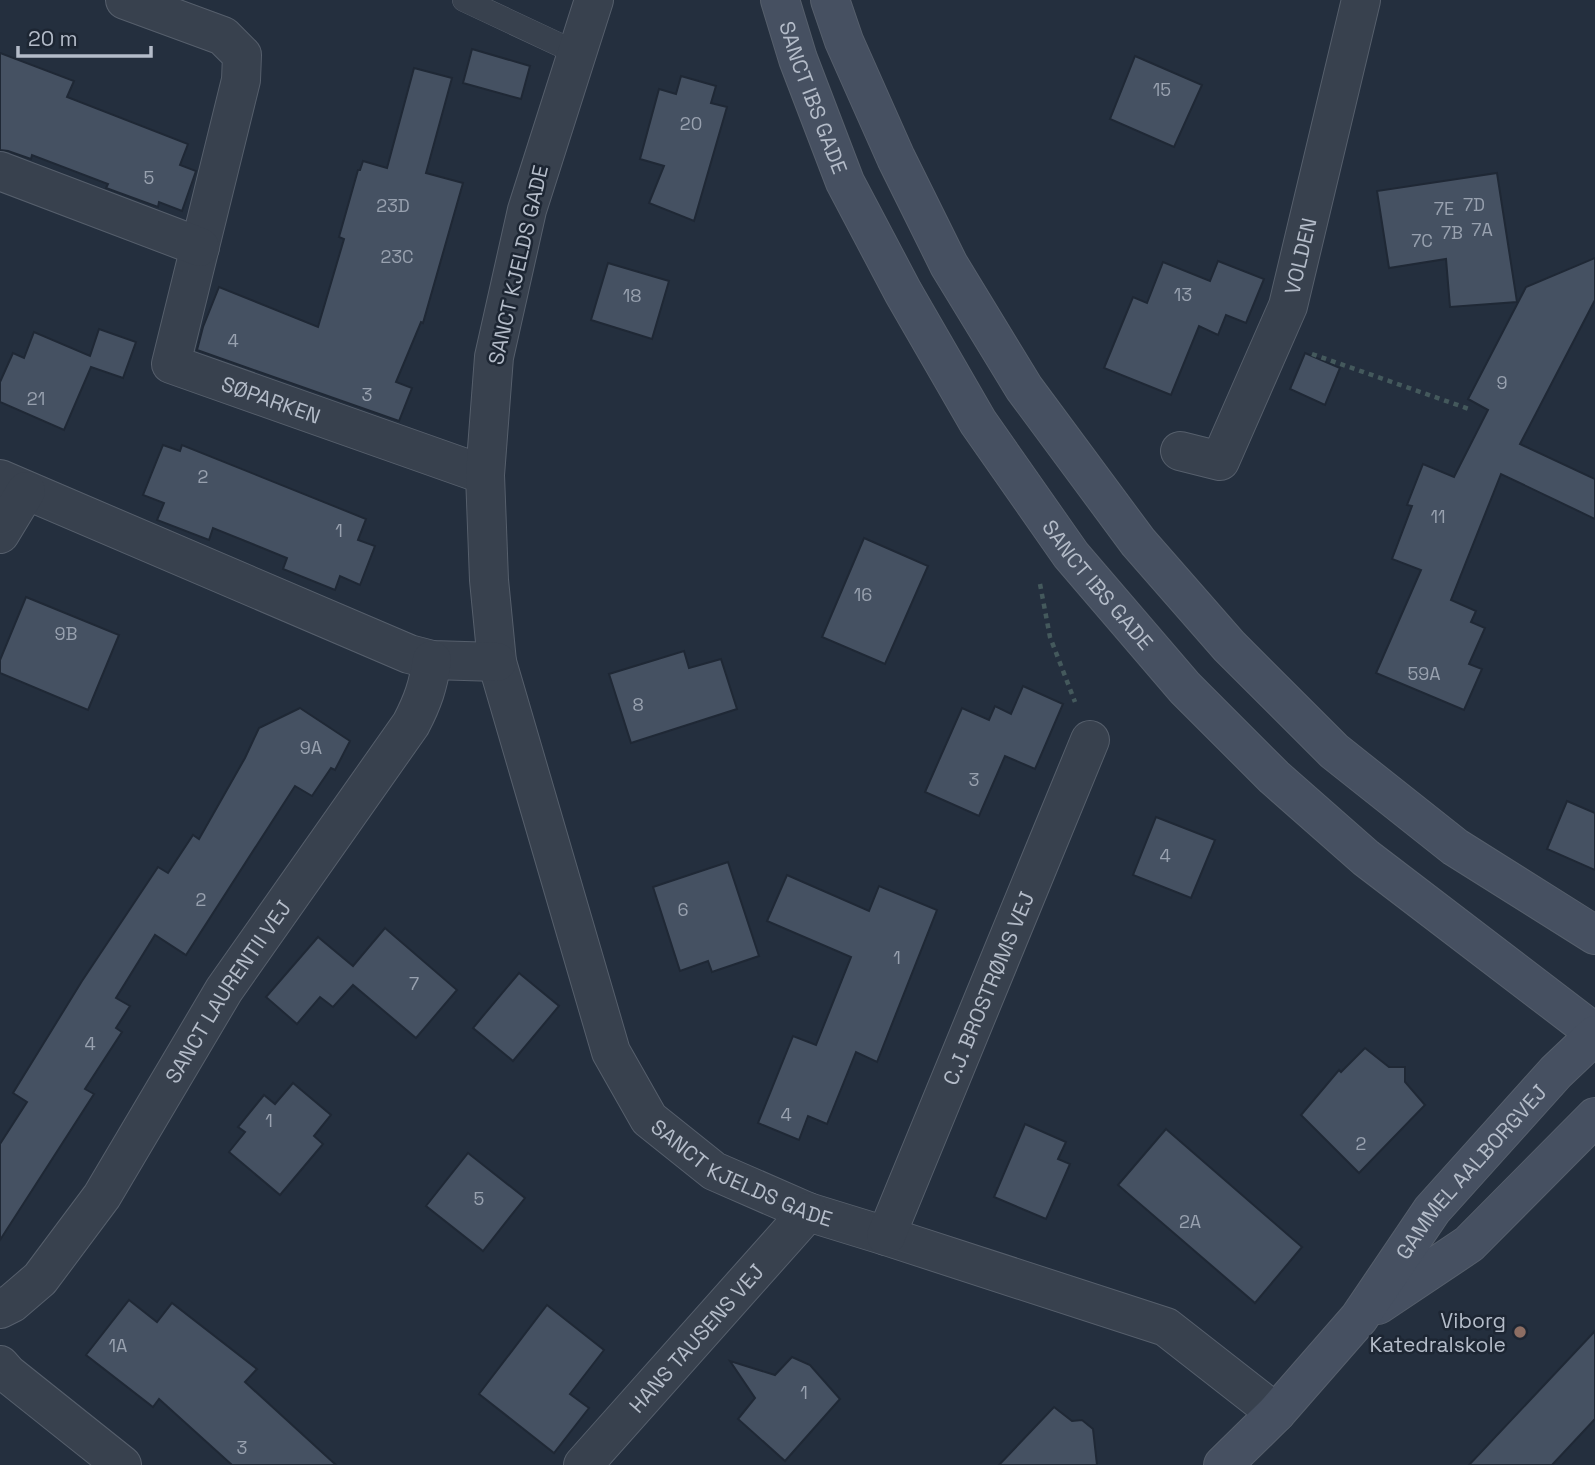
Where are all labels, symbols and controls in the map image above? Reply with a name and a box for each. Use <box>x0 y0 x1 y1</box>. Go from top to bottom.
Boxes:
scale bar <box>18 14 150 58</box>
street label: SANCT IBS GADE <box>774 18 854 177</box>
text: 20 m <box>28 25 78 52</box>
house number: 15 <box>1153 78 1171 101</box>
house number: 20 <box>680 112 702 135</box>
street label: SANCT KJELDS GADE <box>482 163 554 367</box>
house number: 5 <box>144 166 154 189</box>
house number: 7D <box>1463 193 1485 216</box>
house number: 23D <box>376 194 410 217</box>
house number: 7E <box>1434 197 1454 220</box>
street label: VOLDEN <box>1278 215 1322 297</box>
house number: 7A <box>1471 218 1493 241</box>
house number: 7B <box>1441 221 1463 244</box>
house number: 7C <box>1411 229 1433 252</box>
house number: 23C <box>380 245 414 268</box>
house number: 13 <box>1174 283 1192 306</box>
house number: 18 <box>623 284 641 307</box>
house number: 4 <box>227 329 239 352</box>
street label: SØPARKEN <box>218 369 324 429</box>
house number: 9 <box>1496 371 1508 394</box>
house number: 3 <box>362 383 372 406</box>
house number: 21 <box>27 387 45 410</box>
house number: 2 <box>198 465 208 488</box>
house number: 11 <box>1430 505 1446 528</box>
street label: SANCT IBS GADE <box>1037 514 1159 655</box>
house number: 1 <box>335 519 343 542</box>
house number: 16 <box>854 583 872 606</box>
house number: 9B <box>55 622 77 645</box>
house number: 59A <box>1407 662 1441 685</box>
house number: 8 <box>632 693 644 716</box>
house number: 9A <box>300 736 322 759</box>
house number: 3 <box>969 768 979 791</box>
house number: 4 <box>1159 844 1171 867</box>
street label: C.J. BROSTRØMS VEJ <box>936 887 1040 1089</box>
house number: 2 <box>196 888 206 911</box>
street label: SANCT LAURENTII VEJ <box>158 895 297 1088</box>
house number: 6 <box>677 898 689 921</box>
house number: 1 <box>893 946 901 969</box>
house number: 7 <box>409 972 419 995</box>
house number: 4 <box>84 1032 96 1055</box>
street label: GAMMEL AALBORGVEJ <box>1389 1078 1552 1264</box>
house number: 4 <box>780 1103 792 1126</box>
house number: 1 <box>265 1109 273 1132</box>
street label: SANCT KJELDS GADE <box>646 1113 836 1232</box>
house number: 2 <box>1356 1132 1366 1155</box>
house number: 5 <box>474 1187 484 1210</box>
house number: 2A <box>1179 1210 1201 1233</box>
street label: HANS TAUSENS VEJ <box>623 1258 769 1418</box>
place label: Viborg Katedralskole <box>1369 1307 1506 1358</box>
marker: Viborg Katedralskole <box>1512 1324 1528 1340</box>
house number: 1A <box>109 1334 127 1357</box>
house number: 1 <box>800 1381 808 1404</box>
house number: 3 <box>237 1436 247 1459</box>

